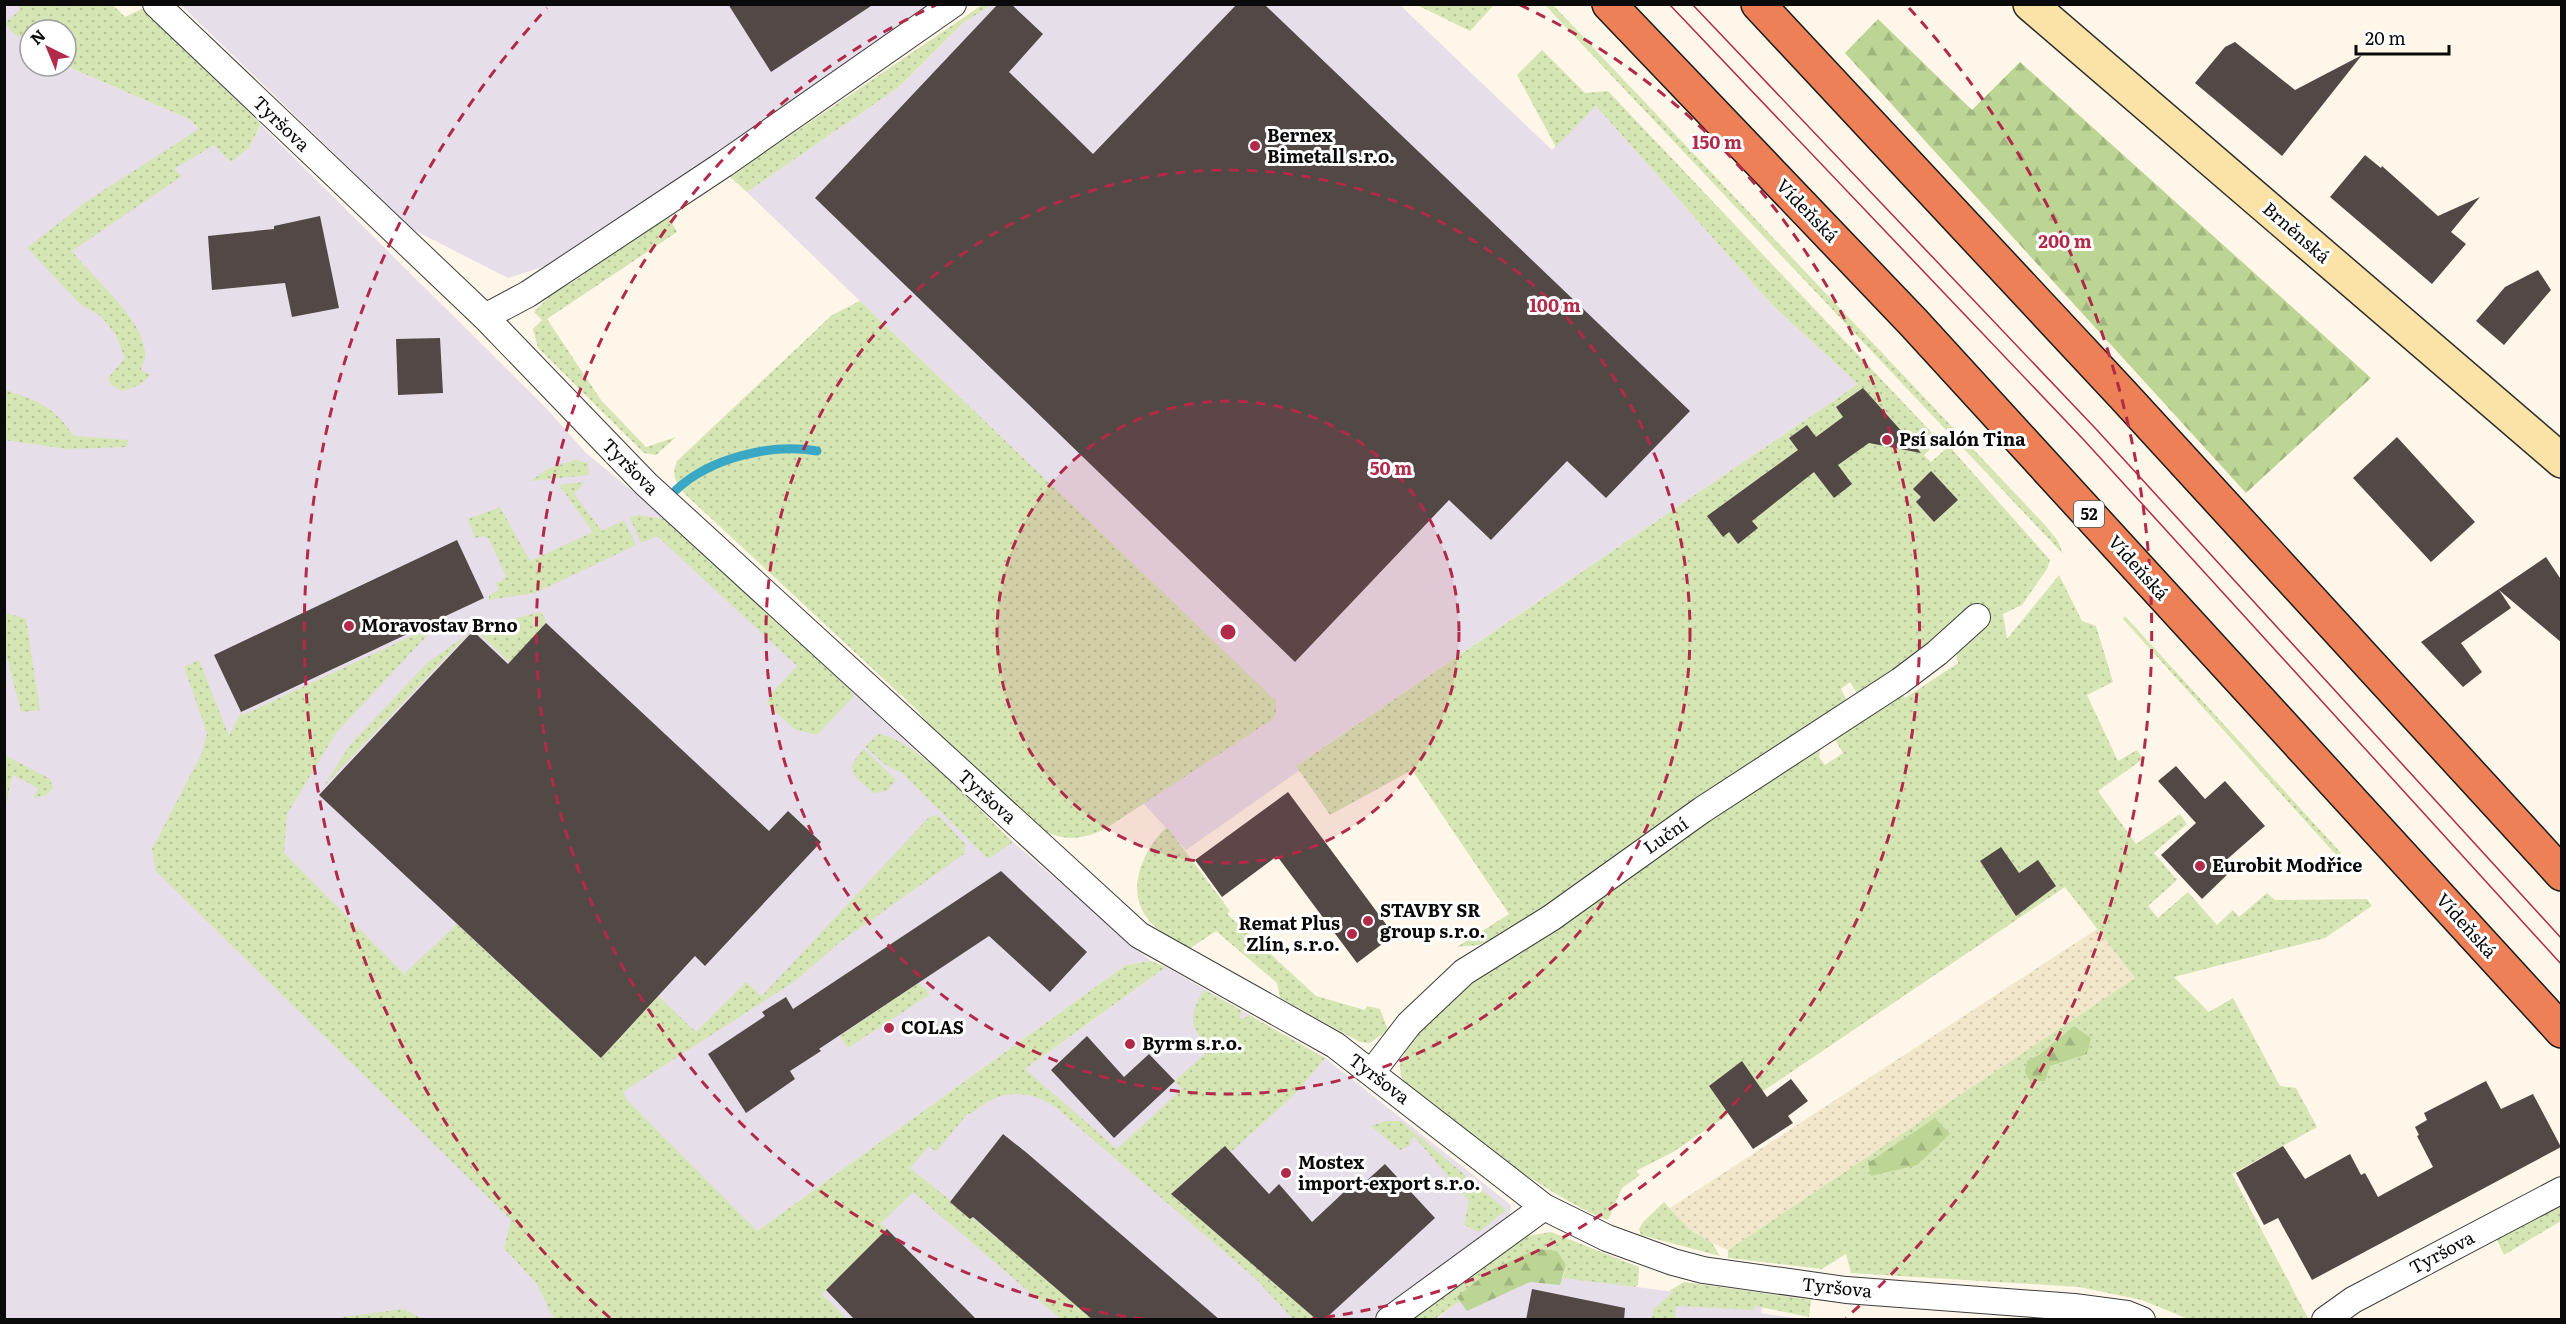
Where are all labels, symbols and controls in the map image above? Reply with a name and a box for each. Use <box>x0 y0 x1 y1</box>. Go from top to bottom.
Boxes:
north arrow <box>18 18 78 78</box>
scale bar <box>2356 18 2449 56</box>
text: N <box>24 23 50 50</box>
text: 20 m <box>2365 24 2406 51</box>
street label: Tyršova <box>247 89 317 157</box>
place label: Bernex Bimetall s.r.o. <box>1267 121 1395 169</box>
text: 150 m <box>1692 128 1742 155</box>
marker: Bernex Bimetall s.r.o. <box>1248 139 1262 153</box>
street label: Vídeňská <box>1771 172 1846 248</box>
street label: Brněnská <box>2257 195 2337 269</box>
text: 200 m <box>2038 227 2092 254</box>
text: 100 m <box>1529 291 1581 318</box>
place label: Psí salón Tina <box>1899 425 2026 452</box>
street label: Tyršova <box>597 431 666 501</box>
marker: Psí salón Tina <box>1880 433 1894 447</box>
text: 50 m <box>1370 454 1412 481</box>
road number: 52 <box>2074 501 2104 527</box>
street label: Vídeňská <box>2102 528 2176 606</box>
place label: Moravostav Brno <box>361 611 518 638</box>
marker: Moravostav Brno <box>342 619 356 633</box>
centre of rings <box>1218 622 1238 642</box>
street label: Tyršova <box>953 762 1023 830</box>
street label: Luční <box>1637 810 1693 860</box>
place label: Eurobit Modřice <box>2212 851 2363 878</box>
marker: Eurobit Modřice <box>2193 859 2207 873</box>
street label: Vídeňská <box>2430 886 2504 964</box>
place label: STAVBY SR group s.r.o. <box>1380 896 1486 944</box>
place label: Remat Plus Zlín, s.r.o. <box>1238 909 1340 957</box>
marker: STAVBY SR group s.r.o. <box>1361 914 1375 928</box>
marker: Remat Plus Zlín, s.r.o. <box>1345 927 1359 941</box>
place label: COLAS <box>901 1013 964 1040</box>
marker: COLAS <box>882 1021 896 1035</box>
place label: Byrm s.r.o. <box>1142 1029 1243 1056</box>
marker: Byrm s.r.o. <box>1123 1037 1137 1051</box>
street label: Tyršova <box>1344 1046 1416 1110</box>
place label: Mostex import-export s.r.o. <box>1298 1148 1481 1196</box>
marker: Mostex import-export s.r.o. <box>1279 1166 1293 1180</box>
street label: Tyršova <box>2404 1223 2479 1280</box>
street label: Tyršova <box>1801 1269 1874 1304</box>

